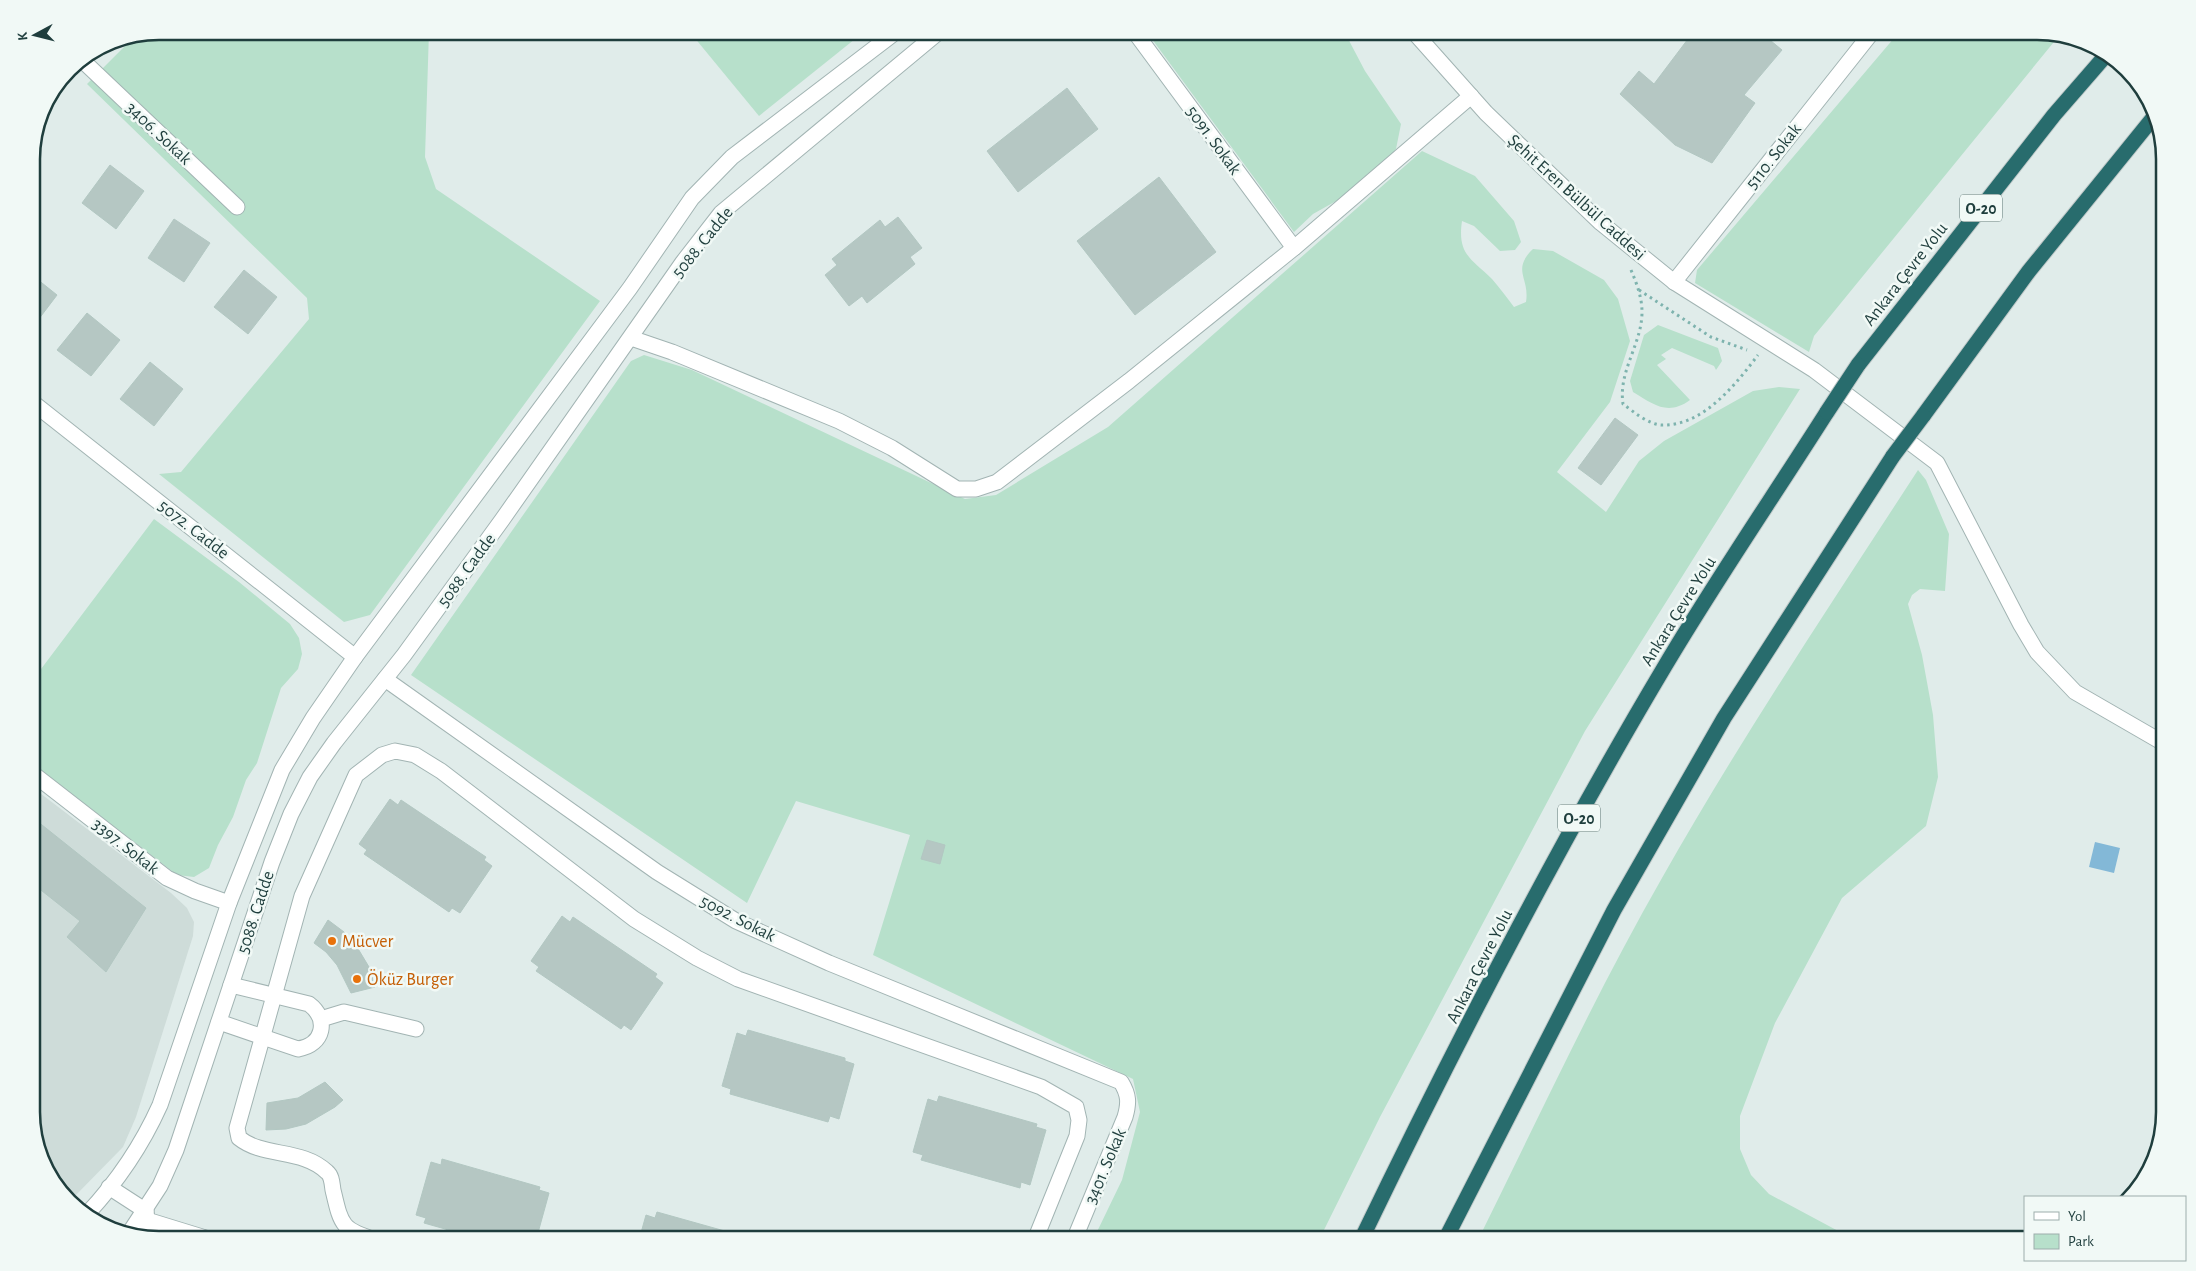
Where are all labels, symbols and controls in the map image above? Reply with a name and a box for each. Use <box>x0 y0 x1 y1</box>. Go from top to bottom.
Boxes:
north arrow <box>10 10 60 60</box>
text: K <box>16 31 31 41</box>
street label: 3406. Sokak <box>122 99 195 169</box>
street label: 5091. Sokak <box>1182 103 1244 179</box>
street label: 5110. Sokak <box>1743 120 1805 193</box>
street label: Şehit Eren Bülbül Caddesi <box>1504 131 1649 264</box>
road number: O-20 <box>1960 194 2002 222</box>
street label: 5088. Cadde <box>669 204 737 282</box>
street label: Ankara Çevre Yolu <box>1860 220 1951 329</box>
street label: 5072. Cadde <box>155 497 232 563</box>
street label: 5088. Cadde <box>434 531 499 611</box>
street label: Ankara Çevre Yolu <box>1638 554 1720 669</box>
road number: O-20 <box>1558 804 1600 831</box>
street label: 3397. Sokak <box>89 815 163 879</box>
street label: 5088. Cadde <box>234 869 278 956</box>
street label: 5092. Sokak <box>697 892 779 946</box>
street label: Ankara Çevre Yolu <box>1443 907 1516 1026</box>
place label: Mücver <box>342 933 394 951</box>
marker: Mücver <box>326 935 338 947</box>
place label: Öküz Burger <box>367 969 454 989</box>
marker: Öküz Burger <box>351 973 363 985</box>
street label: 3401. Sokak <box>1082 1125 1130 1207</box>
legend <box>2024 1196 2186 1261</box>
text: Yol <box>2068 1209 2086 1224</box>
text: Park <box>2068 1234 2094 1249</box>

